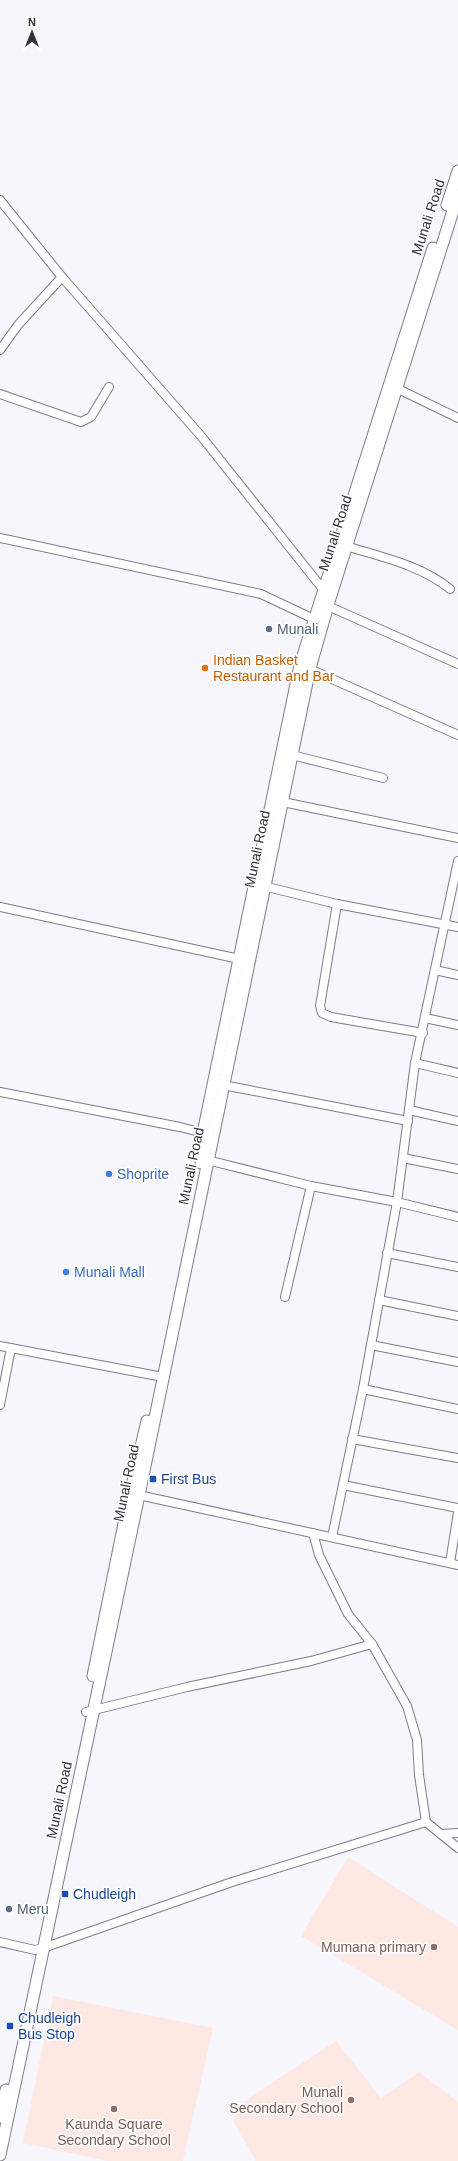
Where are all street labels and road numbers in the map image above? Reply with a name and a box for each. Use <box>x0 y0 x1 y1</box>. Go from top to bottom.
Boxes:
street label: Munali Road <box>408 177 448 257</box>
street label: Munali Road <box>315 493 355 573</box>
street label: Munali Road <box>241 809 273 889</box>
street label: Munali Road <box>175 1126 207 1206</box>
street label: Munali Road <box>110 1443 142 1523</box>
street label: Munali Road <box>43 1760 75 1840</box>

